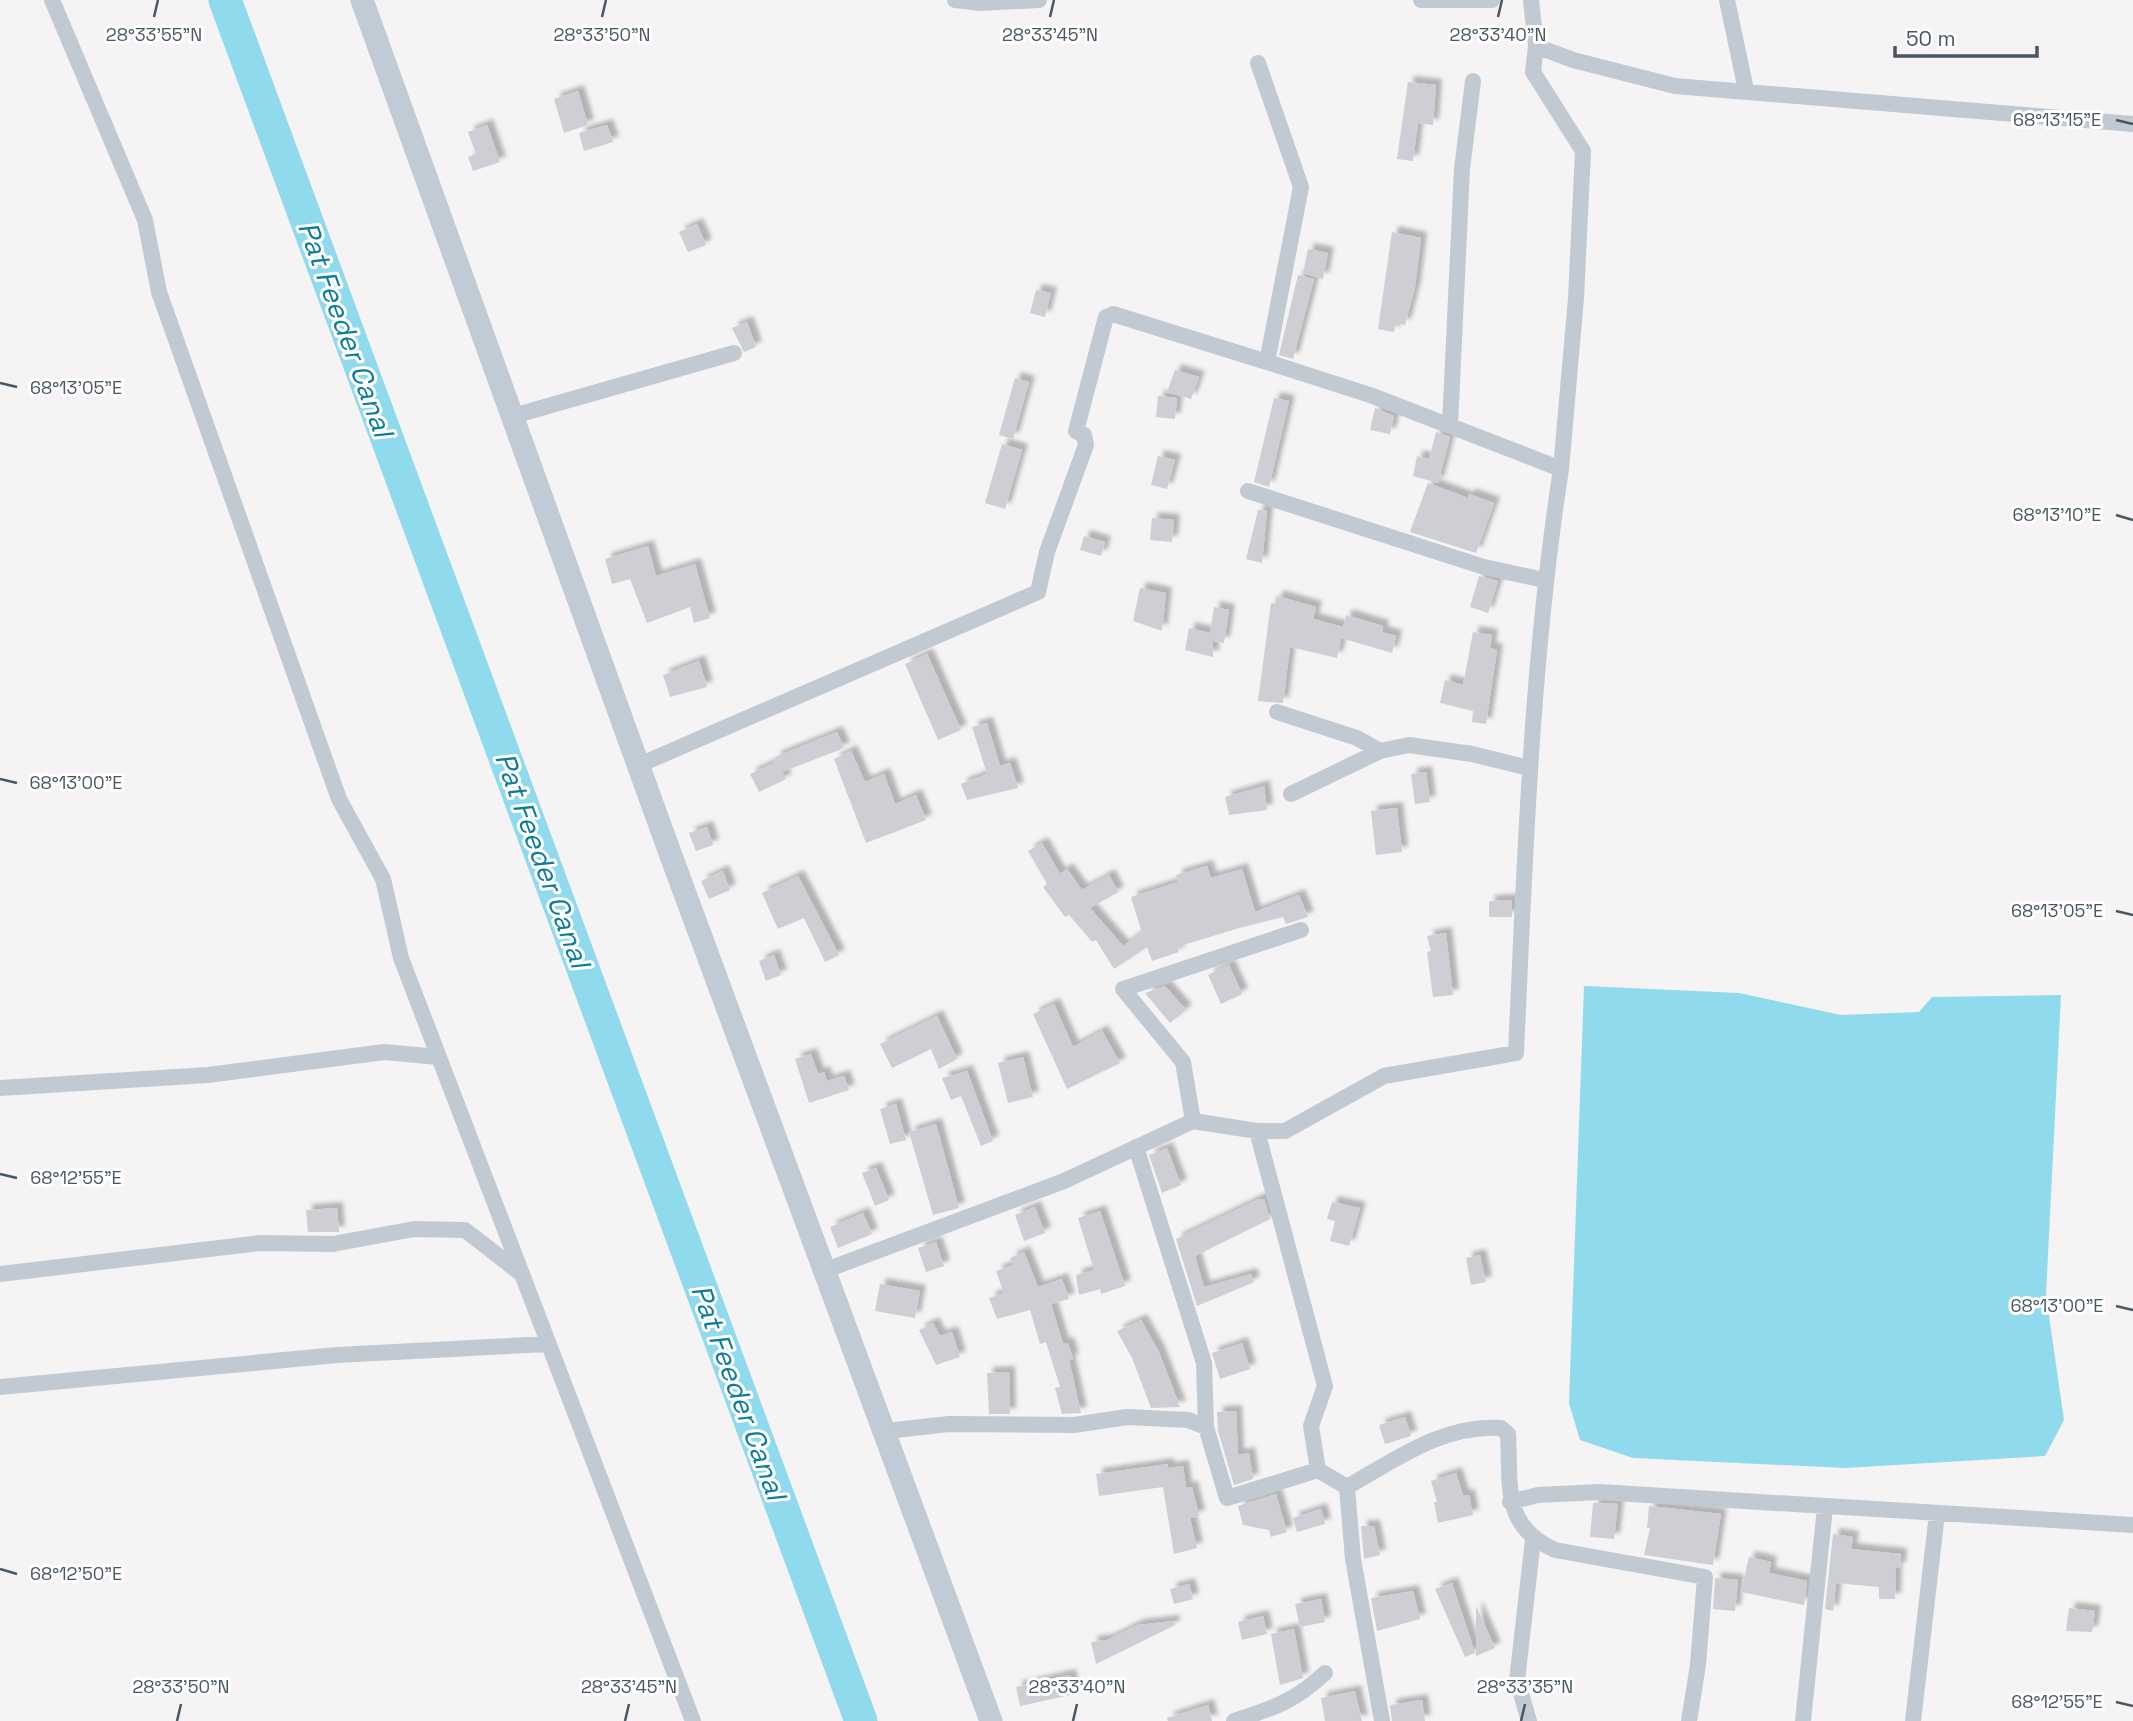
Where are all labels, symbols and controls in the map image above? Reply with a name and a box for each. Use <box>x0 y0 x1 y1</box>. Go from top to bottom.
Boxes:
scale bar <box>1895 14 2037 58</box>
text: 28°33'55"N <box>106 23 202 46</box>
text: 28°33'50"N <box>553 23 651 46</box>
text: 28°33'45"N <box>1002 23 1098 46</box>
text: 28°33'40"N <box>1450 23 1546 46</box>
text: 50 m <box>1906 25 1956 52</box>
text: 68°13'15"E <box>2013 108 2101 131</box>
water label: Pat Feeder Canal <box>290 216 403 445</box>
text: 68°13'05"E <box>30 376 122 399</box>
text: 68°13'10"E <box>2013 503 2101 526</box>
water label: Pat Feeder Canal <box>487 747 600 976</box>
text: 68°13'00"E <box>30 771 122 794</box>
text: 68°13'05"E <box>2011 899 2103 922</box>
text: 68°12'55"E <box>30 1166 122 1189</box>
water label: Pat Feeder Canal <box>683 1279 796 1508</box>
text: 68°13'00"E <box>2011 1294 2103 1317</box>
text: 68°12'50"E <box>30 1562 122 1585</box>
text: 28°33'50"N <box>132 1675 230 1698</box>
text: 28°33'45"N <box>581 1675 677 1698</box>
text: 28°33'40"N <box>1029 1675 1125 1698</box>
text: 28°33'35"N <box>1477 1675 1573 1698</box>
text: 68°12'55"E <box>2011 1690 2103 1713</box>

